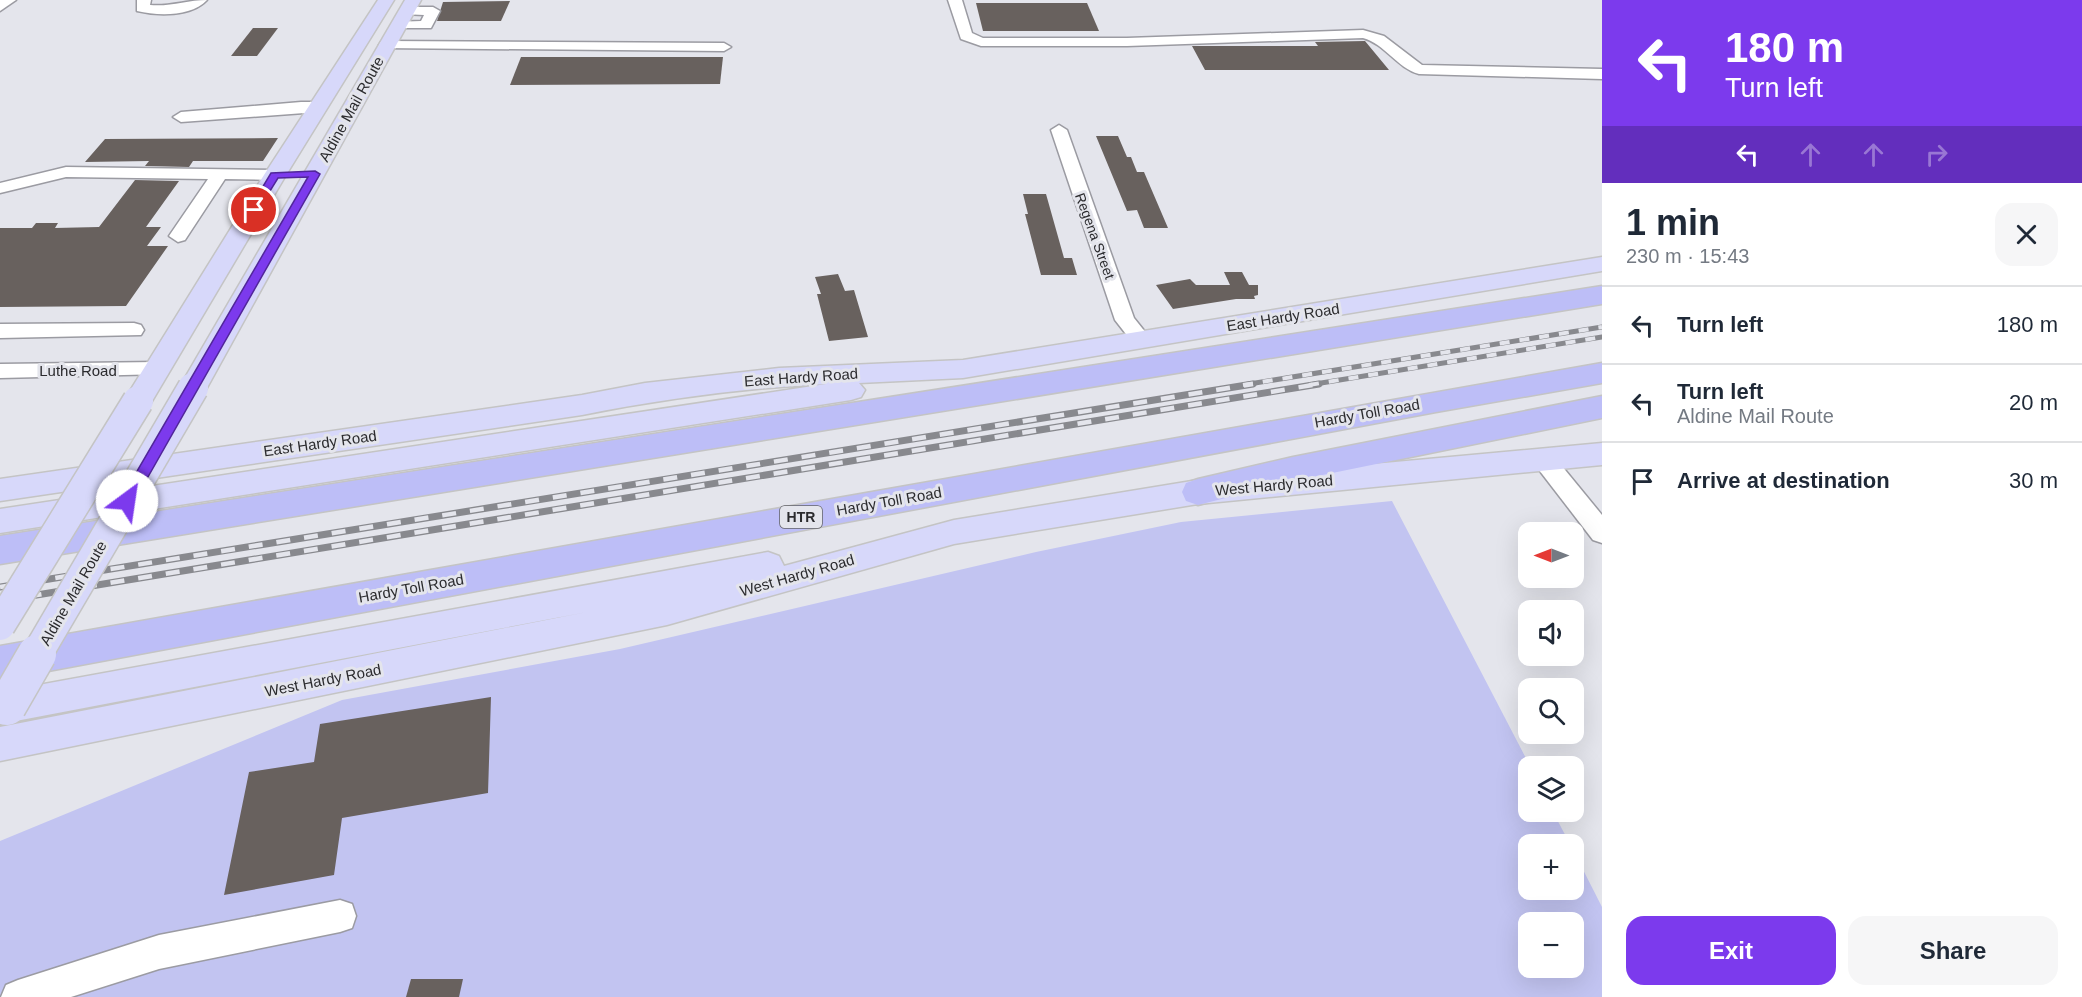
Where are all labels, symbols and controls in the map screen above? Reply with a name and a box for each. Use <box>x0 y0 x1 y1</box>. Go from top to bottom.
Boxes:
icon: left <box>1626 24 1704 102</box>
text: 180 m <box>1725 24 1844 71</box>
street label: Aldine Mail Route <box>315 53 387 165</box>
text: Turn left <box>1725 73 1823 103</box>
icon: left <box>1731 138 1764 171</box>
icon: ahead <box>1794 138 1827 171</box>
icon: ahead <box>1857 138 1890 171</box>
icon: right <box>1920 138 1953 171</box>
pin <box>228 184 279 235</box>
street label: Regena Street <box>1072 191 1118 281</box>
icon: arrive <box>237 193 270 226</box>
text: 1 min <box>1626 202 1720 243</box>
button: close <box>1995 203 2058 266</box>
text: 230 m · 15:43 <box>1626 245 1749 267</box>
street label: East Hardy Road <box>1225 300 1341 334</box>
icon: left <box>1626 309 1659 342</box>
text: Turn left <box>1677 312 1763 337</box>
text: 180 m <box>1997 312 2058 337</box>
street label: Luthe Road <box>39 362 117 379</box>
street label: East Hardy Road <box>743 365 859 389</box>
text: Turn left <box>1677 379 1763 404</box>
icon: left <box>1626 387 1659 420</box>
text: 20 m <box>2009 390 2058 415</box>
street label: Hardy Toll Road <box>1313 395 1421 431</box>
text: Aldine Mail Route <box>1677 405 1834 427</box>
street label: East Hardy Road <box>262 427 378 459</box>
icon: arrive <box>1626 465 1659 498</box>
text: Arrive at destination <box>1677 468 1890 493</box>
text: 30 m <box>2009 468 2058 493</box>
position arrow <box>95 469 159 533</box>
street label: West Hardy Road <box>1214 471 1334 499</box>
street label: Hardy Toll Road <box>835 483 943 519</box>
road number: HTR <box>780 506 822 528</box>
north arrow <box>1518 522 1584 588</box>
map controls <box>1518 522 1584 978</box>
street label: Aldine Mail Route <box>36 538 110 648</box>
street label: West Hardy Road <box>738 551 856 599</box>
street label: Hardy Toll Road <box>357 570 465 606</box>
button: sound <box>1518 600 1584 666</box>
street label: West Hardy Road <box>263 660 383 700</box>
button: search <box>1518 678 1584 744</box>
button: layers <box>1518 756 1584 822</box>
button: + <box>1518 834 1584 900</box>
button: − <box>1518 912 1584 978</box>
button: Exit <box>1626 916 1836 985</box>
button: Share <box>1848 916 2058 985</box>

